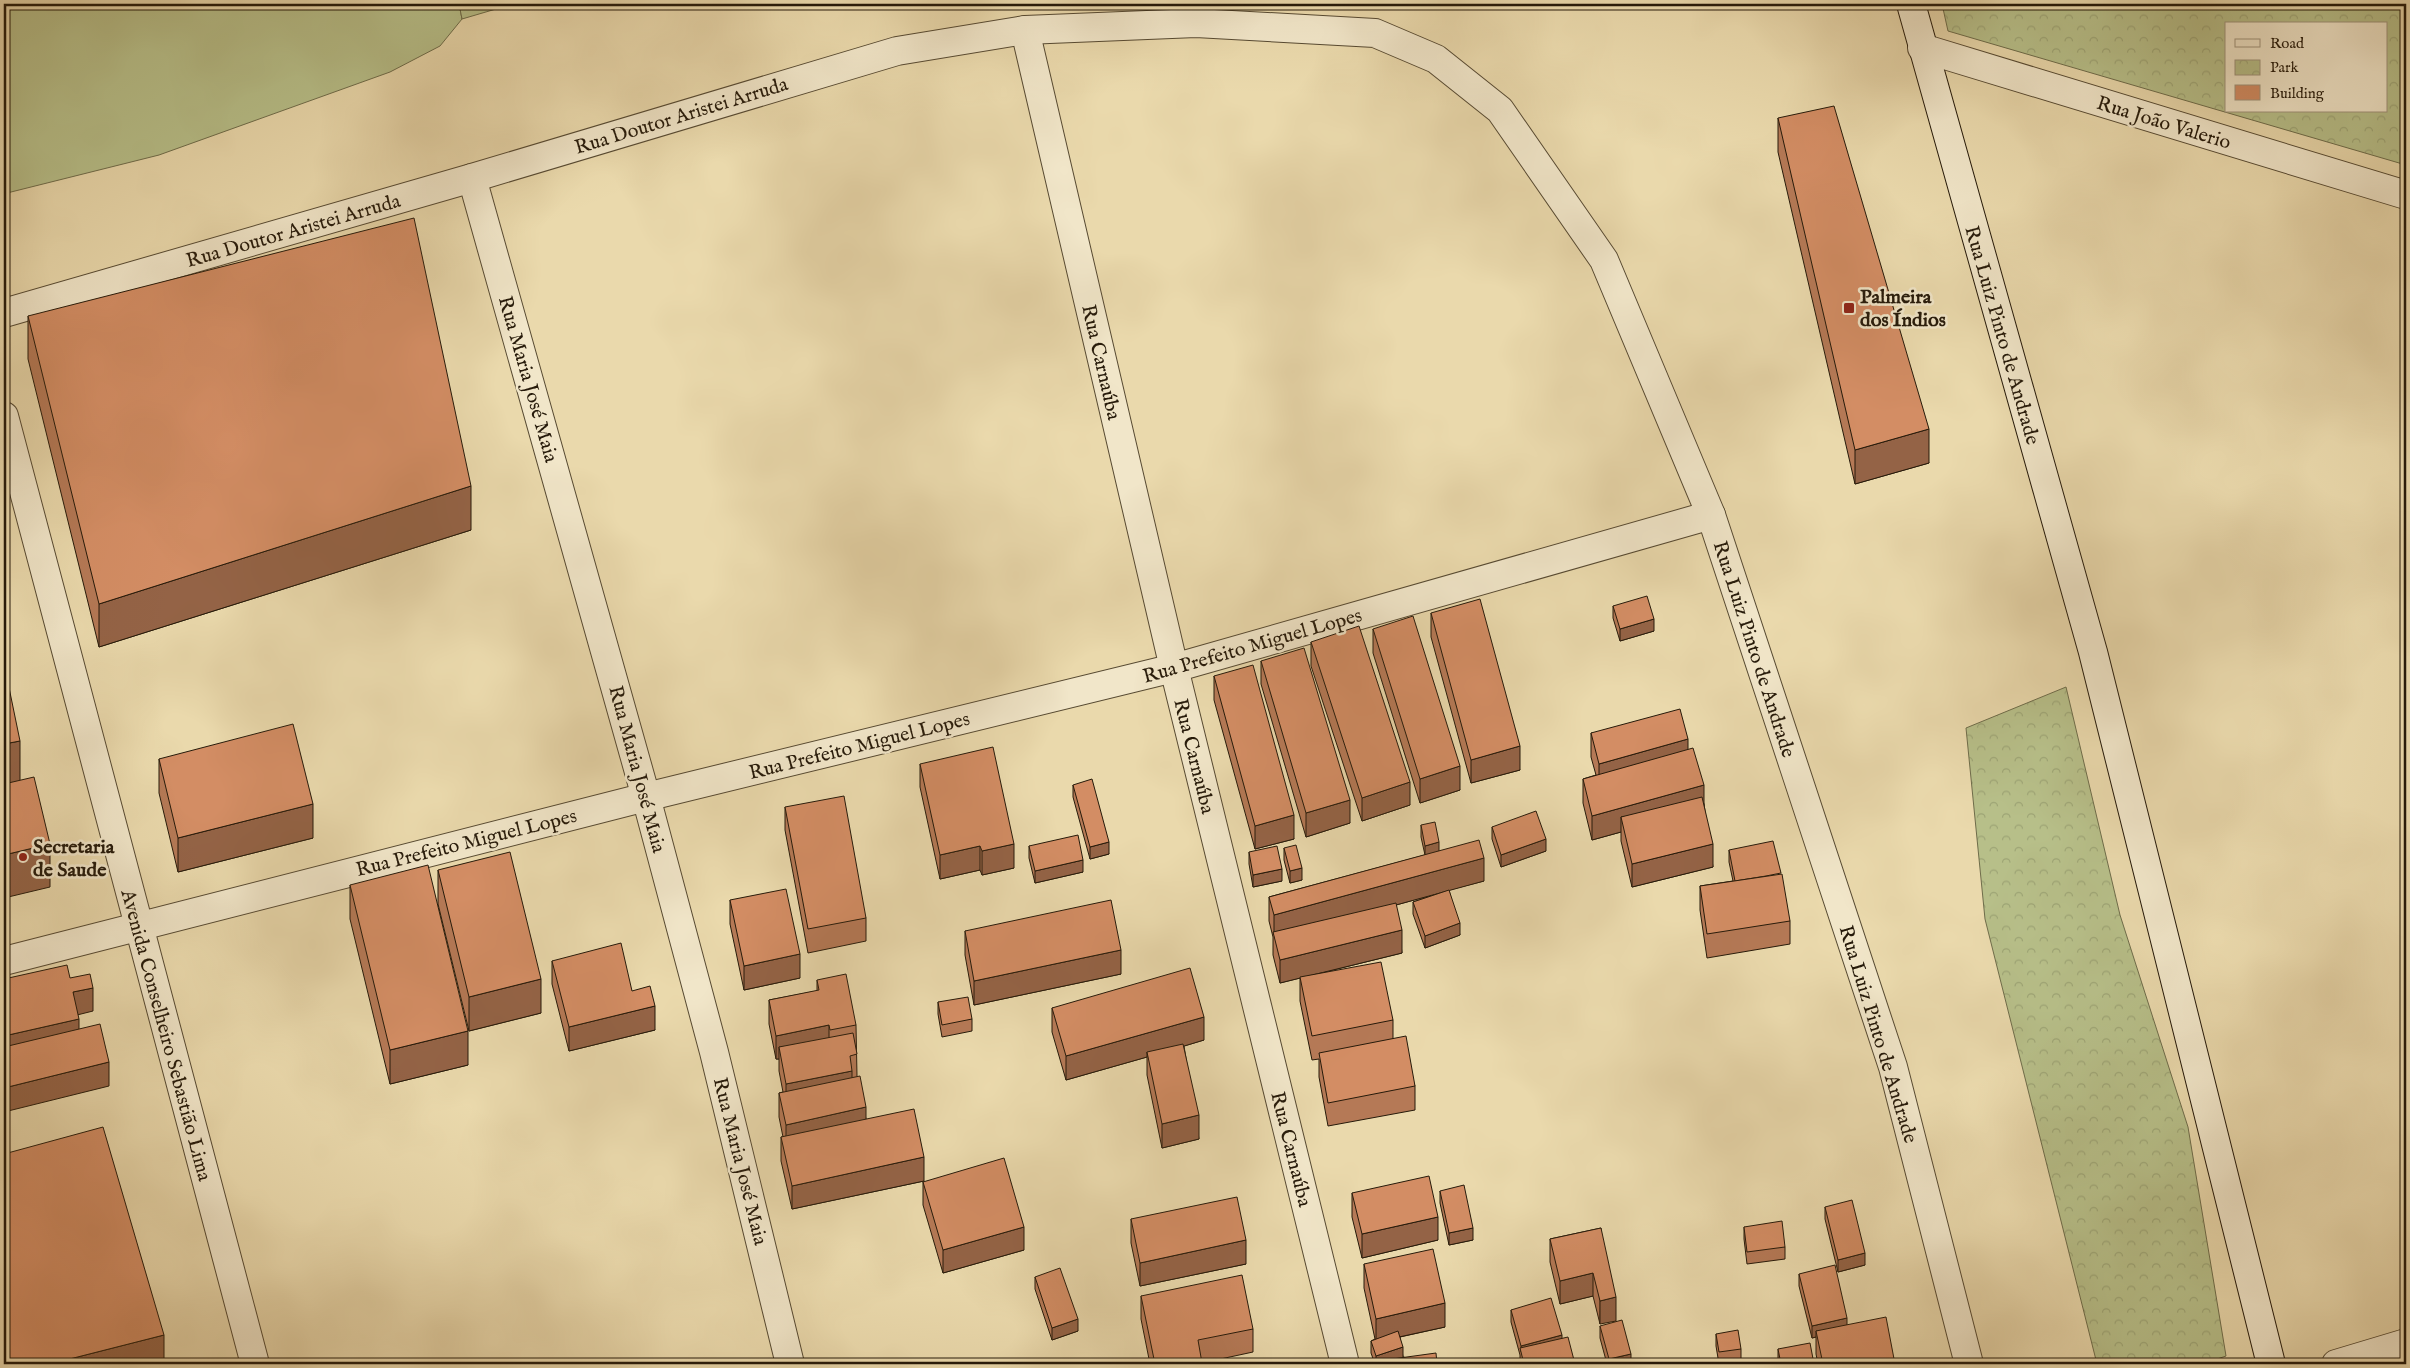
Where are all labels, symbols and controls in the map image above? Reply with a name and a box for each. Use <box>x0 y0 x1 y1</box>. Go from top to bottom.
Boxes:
legend <box>2225 22 2388 112</box>
text: Road <box>2270 34 2305 53</box>
text: Park <box>2270 58 2300 77</box>
street label: Rua Doutor Aristei Arruda <box>572 72 791 161</box>
text: Building <box>2270 84 2325 103</box>
street label: Rua João Valerio <box>2093 91 2234 156</box>
street label: Rua Doutor Aristei Arruda <box>183 189 404 274</box>
street label: Rua Luiz Pinto de Andrade <box>1958 223 2045 448</box>
place label: Palmeira dos Índios <box>1860 285 1946 333</box>
street label: Rua Maria José Maia <box>492 293 563 466</box>
marker: Palmeira dos Índios <box>1842 301 1856 315</box>
street label: Rua Carnaúba <box>1075 302 1126 423</box>
street label: Rua Luiz Pinto de Andrade <box>1707 538 1800 761</box>
street label: Rua Prefeito Miguel Lopes <box>1140 603 1365 690</box>
street label: Rua Maria José Maia <box>602 683 671 856</box>
street label: Rua Carnaúba <box>1167 696 1220 817</box>
street label: Rua Prefeito Miguel Lopes <box>746 707 972 786</box>
street label: Rua Prefeito Miguel Lopes <box>353 804 579 883</box>
place label: Secretaria de Saude <box>33 835 115 883</box>
marker: Secretaria de Saude <box>17 851 29 863</box>
street label: Avenida Conselheiro Sebastião Lima <box>114 886 217 1184</box>
street label: Rua Luiz Pinto de Andrade <box>1833 923 1923 1146</box>
street label: Rua Maria José Maia <box>707 1075 773 1248</box>
street label: Rua Carnaúba <box>1264 1089 1317 1210</box>

